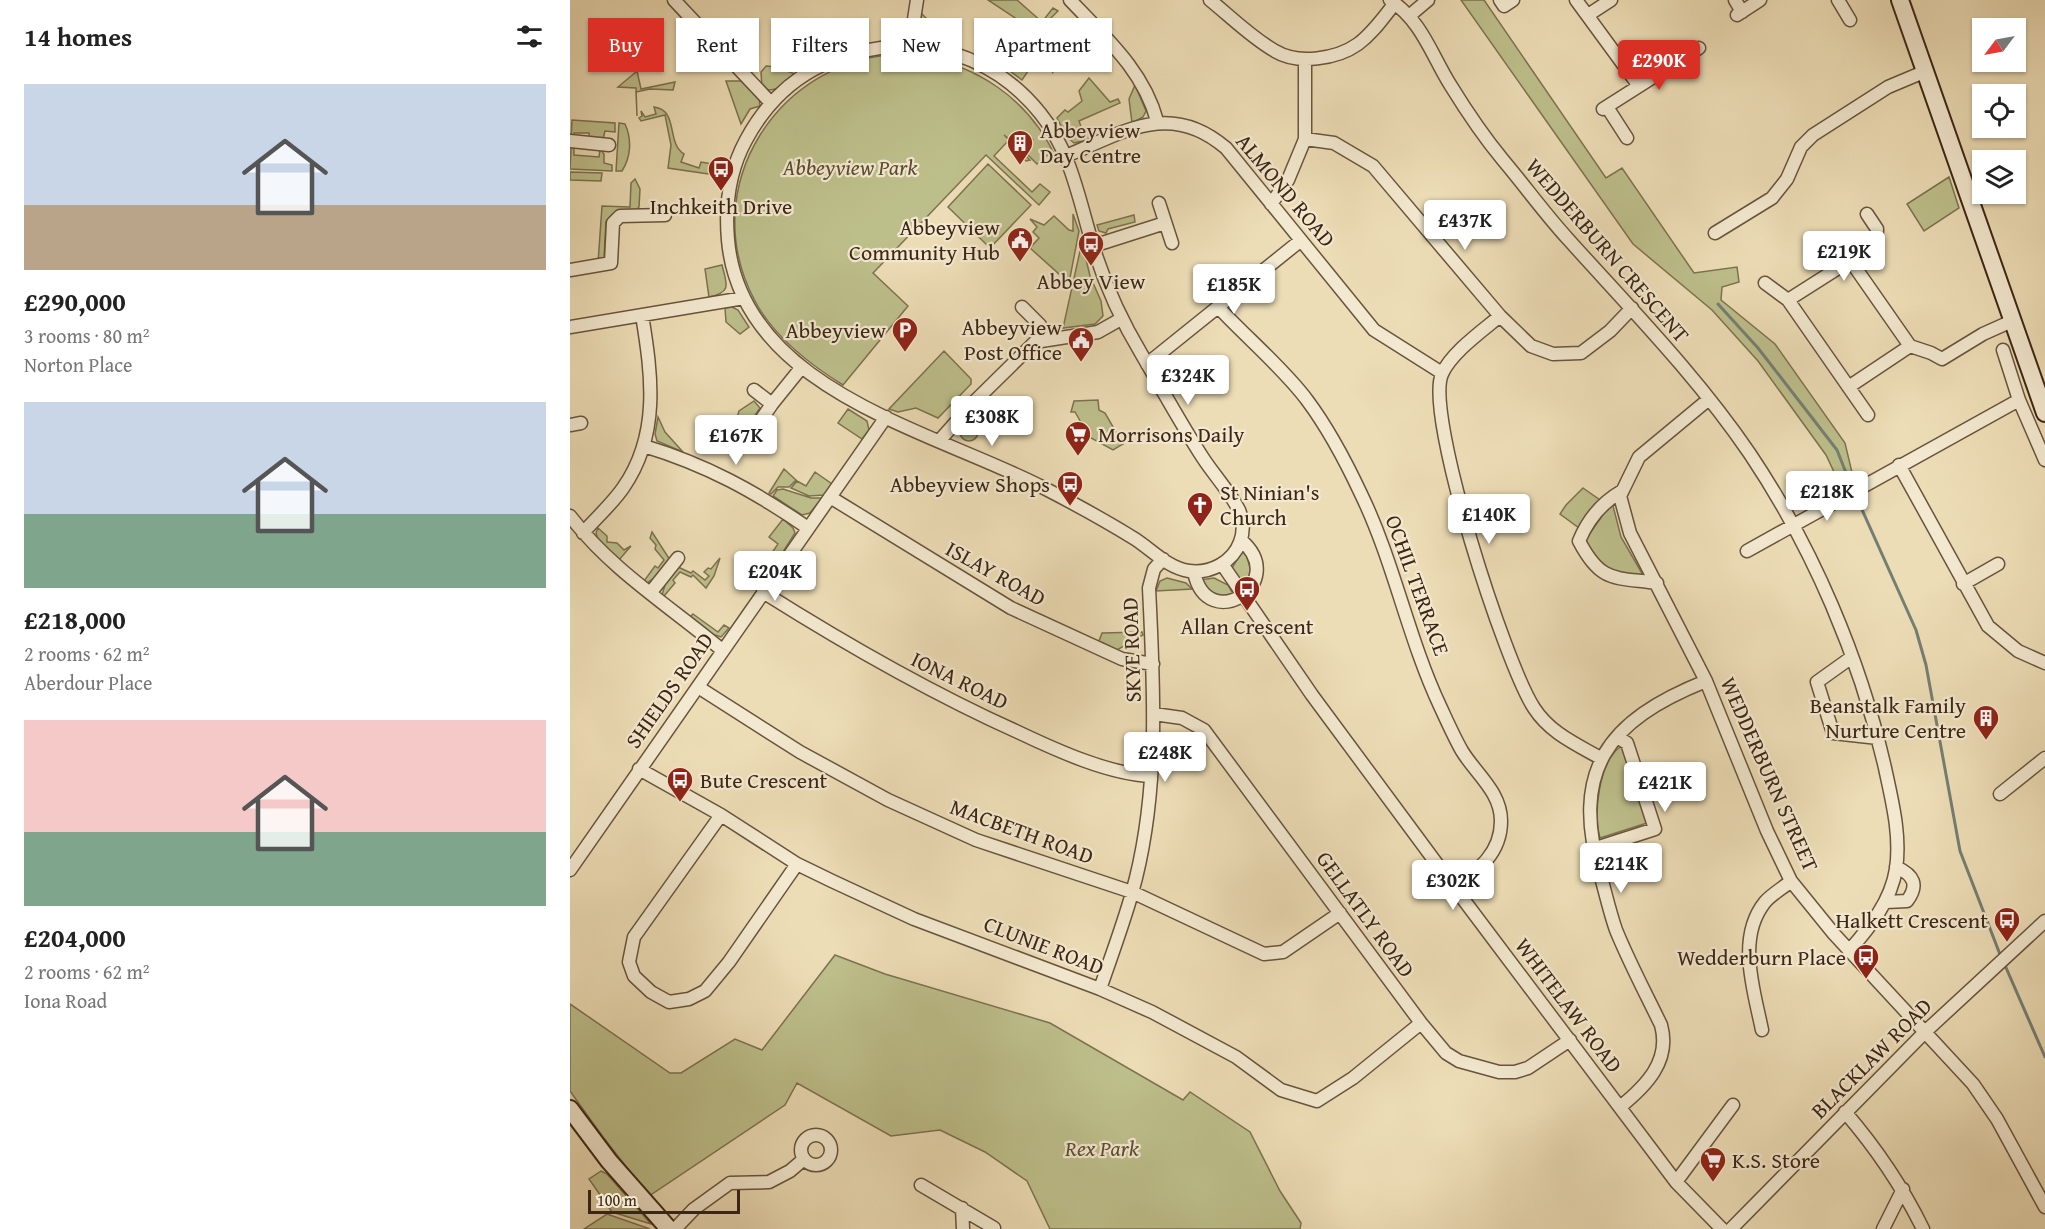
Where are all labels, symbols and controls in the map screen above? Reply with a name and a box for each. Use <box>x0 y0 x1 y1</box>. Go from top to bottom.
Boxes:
text: 14 homes <box>24 17 132 56</box>
chip: Buy <box>588 18 664 72</box>
chip: Rent <box>676 18 759 72</box>
chip: Filters <box>771 18 869 72</box>
chip: New <box>881 18 962 72</box>
chip: Apartment <box>974 18 1112 72</box>
north arrow <box>1972 18 2026 72</box>
map controls <box>1972 18 2026 204</box>
icon: filters <box>513 20 546 53</box>
pin: £290K <box>1617 40 1701 91</box>
text: £290K <box>1632 45 1686 74</box>
button: locate <box>1972 84 2026 138</box>
place label: Abbeyview Day Centre <box>1040 114 1141 171</box>
icon: home <box>231 123 339 231</box>
street label: ALMOND ROAD <box>1229 126 1343 254</box>
building icon: Abbeyview Day Centre <box>1005 128 1035 166</box>
button: layers <box>1972 150 2026 204</box>
park label: Abbeyview Park <box>782 151 918 183</box>
street label: WEDDERBURN CRESCENT <box>1519 151 1697 349</box>
bus stop icon: Inchkeith Drive <box>706 154 736 192</box>
place label: Inchkeith Drive <box>650 190 792 222</box>
pin: £437K <box>1423 200 1507 251</box>
text: £437K <box>1438 205 1492 234</box>
place label: Abbeyview Community Hub <box>849 211 1000 268</box>
public building icon: Abbeyview Community Hub <box>1005 225 1035 263</box>
bus stop icon: Abbey View <box>1076 229 1106 267</box>
pin: £219K <box>1802 231 1886 282</box>
text: £219K <box>1817 236 1871 265</box>
pin: £185K <box>1192 264 1276 315</box>
place label: Abbey View <box>1037 265 1146 297</box>
text: £185K <box>1207 269 1261 298</box>
text: £290,000 <box>24 282 126 321</box>
place label: Abbeyview Post Office <box>962 311 1062 368</box>
place label: Abbeyview <box>786 314 886 346</box>
parking icon: Abbeyview <box>890 315 920 353</box>
text: 3 rooms · 80 m² <box>24 321 150 350</box>
public building icon: Abbeyview Post Office <box>1066 325 1096 363</box>
text: Norton Place <box>24 350 133 379</box>
pin: £324K <box>1146 355 1230 406</box>
text: £324K <box>1161 360 1215 389</box>
pin: £308K <box>950 396 1034 447</box>
text: £308K <box>965 401 1019 430</box>
pin: £167K <box>694 415 778 466</box>
place label: Morrisons Daily <box>1098 418 1245 450</box>
supermarket icon: Morrisons Daily <box>1063 419 1093 457</box>
text: £167K <box>709 420 763 449</box>
icon: home <box>231 441 339 549</box>
place label: Abbeyview Shops <box>890 468 1050 500</box>
bus stop icon: Abbeyview Shops <box>1055 469 1085 507</box>
pin: £218K <box>1785 471 1869 522</box>
place label: St Ninian's Church <box>1220 476 1320 533</box>
text: £218K <box>1800 476 1854 505</box>
church icon: St Ninian's Church <box>1185 490 1215 528</box>
pin: £140K <box>1447 494 1531 545</box>
text: £140K <box>1462 499 1516 528</box>
street label: OCHIL TERRACE <box>1378 510 1458 660</box>
street label: ISLAY ROAD <box>940 532 1052 614</box>
pin: £204K <box>733 551 817 602</box>
text: £204K <box>748 556 802 585</box>
bus stop icon: Allan Crescent <box>1232 574 1262 612</box>
street label: SKYE ROAD <box>1113 597 1149 703</box>
text: £218,000 <box>24 600 126 639</box>
place label: Allan Crescent <box>1180 610 1314 642</box>
street label: SHIELDS ROAD <box>617 626 721 754</box>
text: 2 rooms · 62 m² <box>24 639 150 668</box>
street label: IONA ROAD <box>906 643 1014 717</box>
text: Aberdour Place <box>24 668 152 697</box>
street label: WEDDERBURN STREET <box>1713 672 1827 876</box>
place label: Beanstalk Family Nurture Centre <box>1810 689 1966 746</box>
building icon: Beanstalk Family Nurture Centre <box>1971 703 2001 741</box>
pin: £248K <box>1123 732 1207 783</box>
text: £248K <box>1138 737 1192 766</box>
icon: home <box>231 759 339 867</box>
pin: £421K <box>1623 762 1707 813</box>
place label: Bute Crescent <box>700 764 827 796</box>
bus stop icon: Bute Crescent <box>665 765 695 803</box>
text: £421K <box>1638 767 1692 796</box>
street label: MACBETH ROAD <box>946 790 1098 872</box>
pin: £214K <box>1579 843 1663 894</box>
street label: GELLATLY ROAD <box>1309 844 1423 984</box>
text: £214K <box>1594 848 1648 877</box>
pin: £302K <box>1411 860 1495 911</box>
text: £302K <box>1426 865 1480 894</box>
place label: Halkett Crescent <box>1835 904 1988 936</box>
bus stop icon: Halkett Crescent <box>1992 905 2022 943</box>
street label: CLUNIE ROAD <box>979 907 1109 983</box>
text: £204,000 <box>24 918 126 957</box>
street label: WHITELAW ROAD <box>1507 931 1631 1079</box>
place label: Wedderburn Place <box>1677 941 1846 973</box>
bus stop icon: Wedderburn Place <box>1851 942 1881 980</box>
text: 2 rooms · 62 m² <box>24 957 150 986</box>
text: Iona Road <box>24 986 107 1015</box>
street label: BLACKLAW ROAD <box>1803 990 1939 1126</box>
park label: Rex Park <box>1064 1132 1140 1164</box>
place label: K.S. Store <box>1732 1144 1820 1176</box>
supermarket icon: K.S. Store <box>1698 1145 1728 1183</box>
scale bar <box>588 1187 740 1214</box>
text: 100 m <box>597 1188 637 1212</box>

